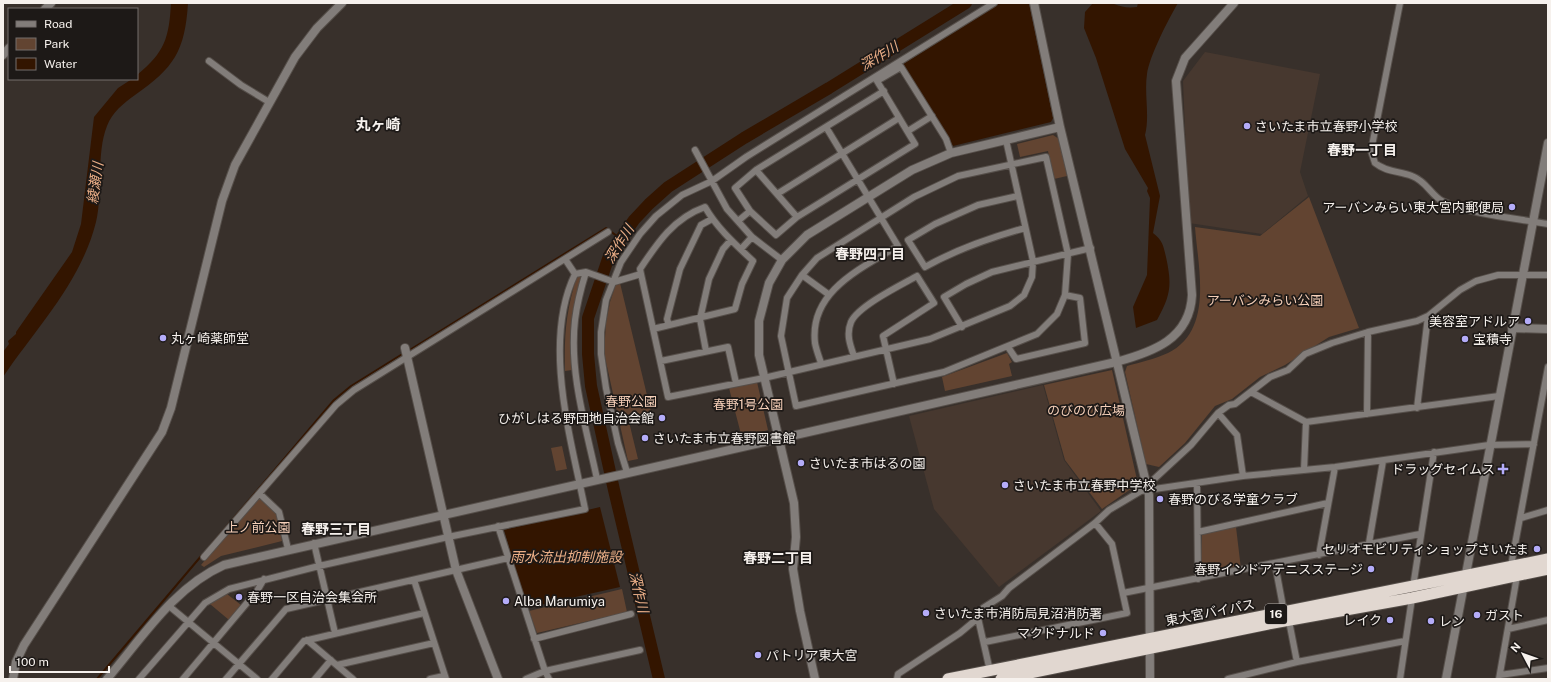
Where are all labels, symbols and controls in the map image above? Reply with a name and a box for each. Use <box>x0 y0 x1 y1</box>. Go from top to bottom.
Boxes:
legend <box>8 8 138 80</box>
text: Road <box>44 17 72 31</box>
text: Park <box>44 37 70 51</box>
water label: 深作川 <box>857 37 903 74</box>
text: Water <box>44 57 78 71</box>
district label: 丸ヶ崎 <box>355 116 401 133</box>
place label: さいたま市立春野小学校 <box>1255 119 1398 134</box>
marker: さいたま市立春野小学校 <box>1242 121 1252 131</box>
district label: 春野一丁目 <box>1327 142 1397 158</box>
water label: 綾瀬川 <box>84 159 106 205</box>
place label: アーバンみらい東大宮内郵便局 <box>1322 200 1504 215</box>
marker: アーバンみらい東大宮内郵便局 <box>1507 202 1517 212</box>
water label: 深作川 <box>601 220 638 266</box>
district label: 春野四丁目 <box>835 246 905 262</box>
park label: アーバンみらい公園 <box>1207 293 1323 308</box>
place label: 美容室アドルア <box>1429 314 1520 329</box>
marker: 美容室アドルア <box>1523 316 1533 326</box>
place label: 丸ヶ崎薬師堂 <box>171 331 249 346</box>
place label: 宝積寺 <box>1473 332 1512 347</box>
marker: 丸ヶ崎薬師堂 <box>158 333 168 343</box>
marker: 宝積寺 <box>1460 334 1470 344</box>
park label: 春野公園 <box>605 394 657 409</box>
park label: 春野1号公園 <box>713 397 783 412</box>
park label: のびのび広場 <box>1047 403 1125 418</box>
place label: ひがしはる野団地自治会館 <box>498 411 654 426</box>
marker: ひがしはる野団地自治会館 <box>657 413 667 423</box>
place label: さいたま市立春野図書館 <box>653 431 796 446</box>
marker: さいたま市立春野図書館 <box>640 433 650 443</box>
place label: さいたま市はるの園 <box>809 456 926 471</box>
marker: さいたま市はるの園 <box>796 458 806 468</box>
place label: ドラッグセイムス <box>1391 462 1495 477</box>
marker: ドラッグセイムス <box>1498 464 1508 474</box>
place label: さいたま市立春野中学校 <box>1013 478 1156 493</box>
marker: さいたま市立春野中学校 <box>1000 480 1010 490</box>
place label: 春野のびる学童クラブ <box>1168 492 1298 507</box>
marker: 春野のびる学童クラブ <box>1155 494 1165 504</box>
park label: 上ノ前公園 <box>225 520 291 535</box>
district label: 春野三丁目 <box>301 521 371 537</box>
place label: セリオモビリティショップさいたま <box>1322 542 1529 557</box>
marker: セリオモビリティショップさいたま <box>1532 544 1542 554</box>
water label: 雨水流出抑制施設 <box>510 549 624 565</box>
district label: 春野二丁目 <box>743 550 813 566</box>
place label: 春野インドアテニスステージ <box>1194 562 1363 577</box>
marker: 春野インドアテニスステージ <box>1366 564 1376 574</box>
water label: 深作川 <box>626 570 652 616</box>
place label: 春野一区自治会集会所 <box>247 590 377 605</box>
marker: 春野一区自治会集会所 <box>234 592 244 602</box>
place label: Alba Marumiya <box>514 594 605 609</box>
marker: Alba Marumiya <box>501 596 511 606</box>
street label: 東大宮バイパス <box>1164 596 1256 629</box>
road number: 16 <box>1265 604 1287 624</box>
place label: さいたま市消防局見沼消防署 <box>934 606 1103 621</box>
marker: さいたま市消防局見沼消防署 <box>921 608 931 618</box>
place label: ガスト <box>1485 608 1524 623</box>
marker: ガスト <box>1472 610 1482 620</box>
place label: レイク <box>1343 613 1382 628</box>
place label: レン <box>1439 614 1465 629</box>
marker: レイク <box>1385 615 1395 625</box>
marker: レン <box>1426 616 1436 626</box>
place label: マクドナルド <box>1017 626 1095 641</box>
marker: マクドナルド <box>1098 628 1108 638</box>
north arrow <box>1503 634 1543 674</box>
text: N <box>1508 640 1523 655</box>
scale bar <box>10 648 109 674</box>
place label: パトリア東大宮 <box>766 648 857 663</box>
marker: パトリア東大宮 <box>753 650 763 660</box>
text: 100 m <box>16 655 49 669</box>

